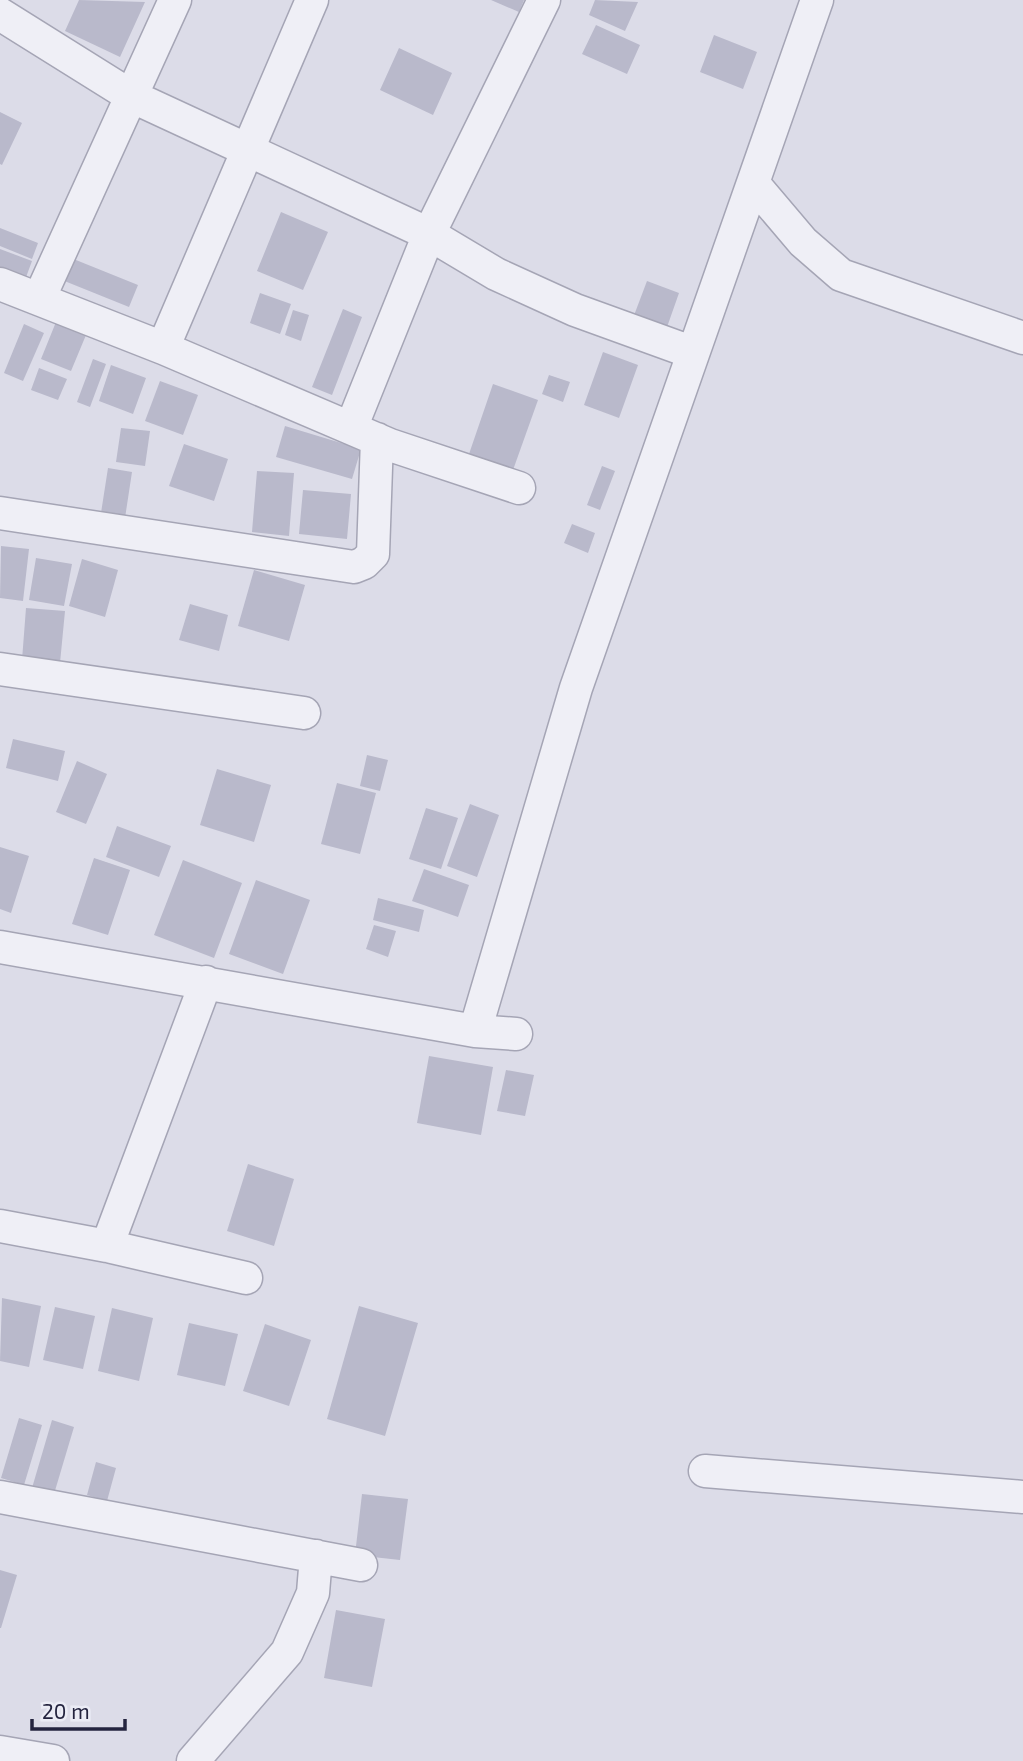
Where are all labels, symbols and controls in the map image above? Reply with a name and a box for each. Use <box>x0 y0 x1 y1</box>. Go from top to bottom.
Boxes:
scale bar <box>32 1688 124 1732</box>
text: 20 m <box>42 1698 90 1723</box>

